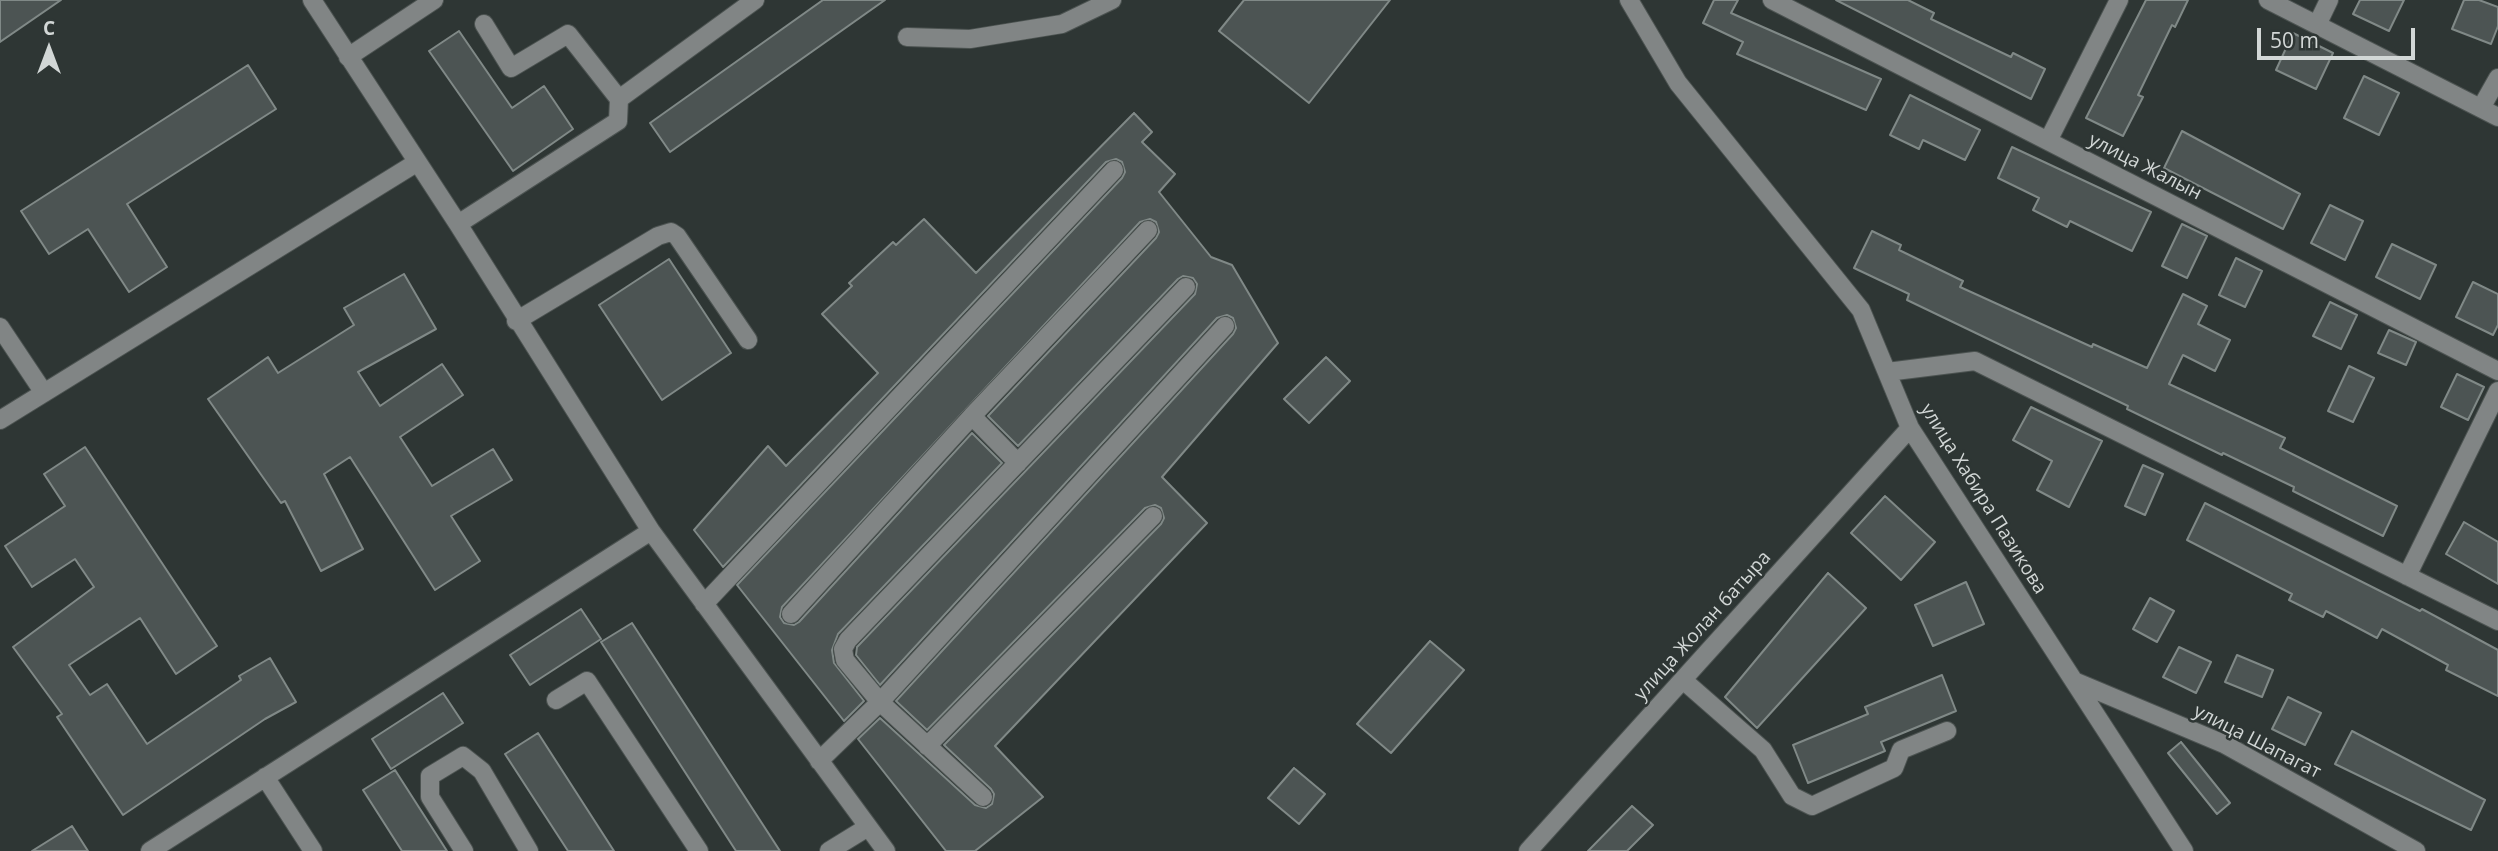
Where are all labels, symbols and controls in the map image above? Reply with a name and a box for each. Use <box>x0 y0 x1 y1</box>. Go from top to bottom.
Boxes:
north arrow <box>14 14 84 84</box>
scale bar <box>2260 14 2418 58</box>
text: С <box>43 15 55 41</box>
text: 50 m <box>2270 26 2319 54</box>
street label: улица Жалын <box>2085 129 2205 205</box>
street label: улица Хабира Пазикова <box>1915 400 2051 598</box>
street label: улица Жолан батыра <box>1630 547 1776 705</box>
street label: улица Шапагат <box>2189 700 2325 784</box>

